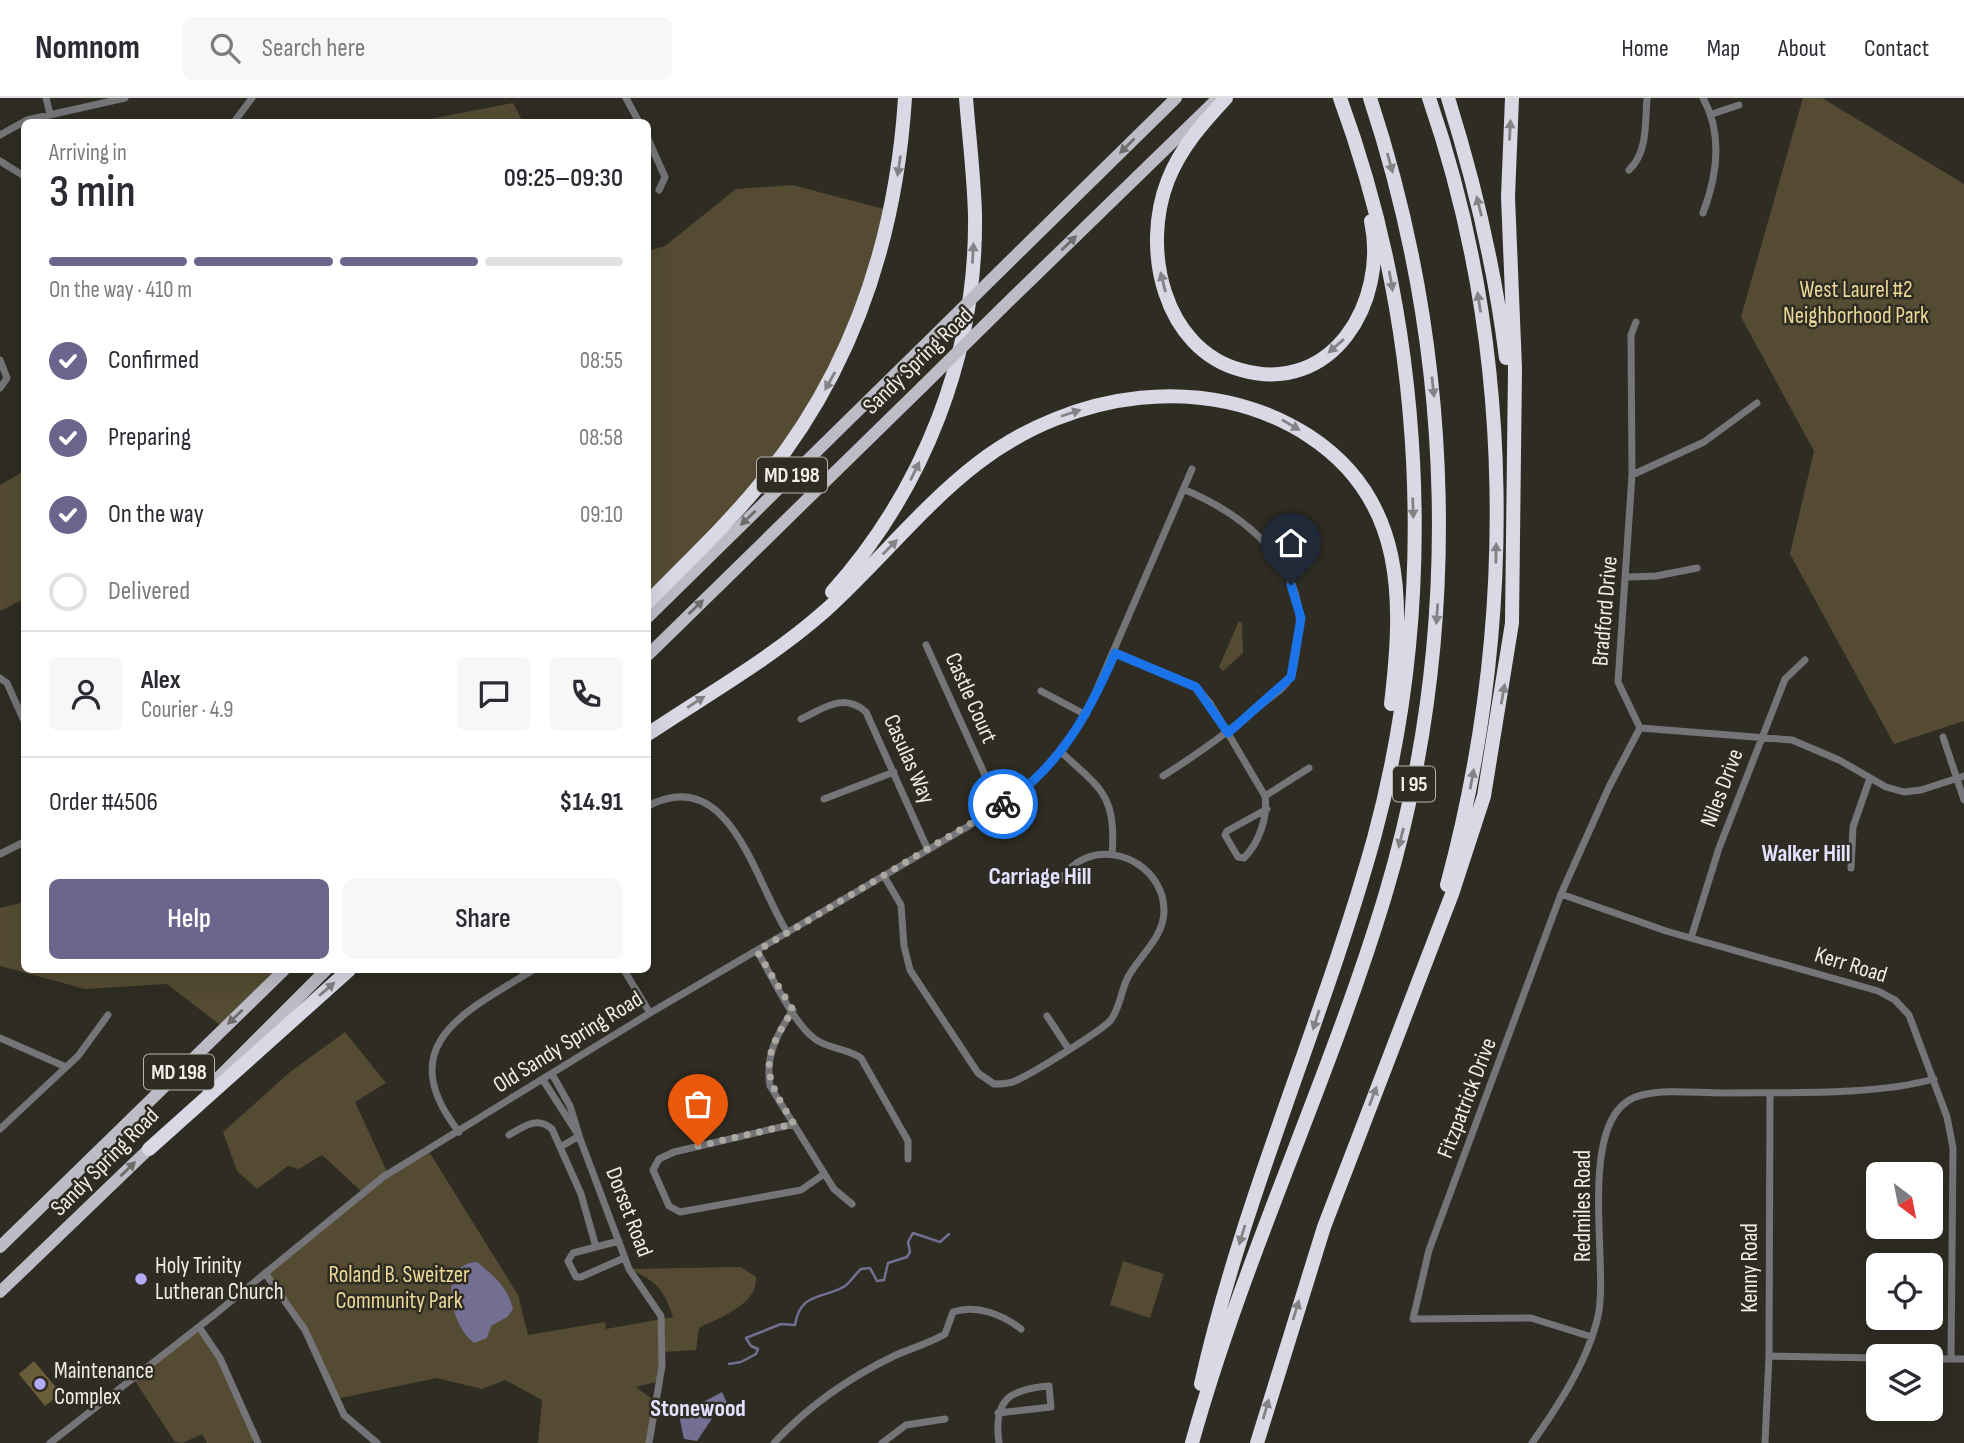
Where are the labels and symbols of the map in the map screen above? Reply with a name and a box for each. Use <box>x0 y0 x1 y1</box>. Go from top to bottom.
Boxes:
one-way arrow <box>1505 119 1516 141</box>
one-way arrow <box>1119 137 1136 154</box>
one-way arrow <box>1385 153 1396 175</box>
one-way arrow <box>893 155 904 177</box>
one-way arrow <box>1473 195 1484 217</box>
one-way arrow <box>1060 235 1077 252</box>
one-way arrow <box>968 242 979 264</box>
one-way arrow <box>1157 270 1168 292</box>
one-way arrow <box>1386 270 1397 292</box>
park label: West Laurel #2 Neighborhood Park <box>1783 276 1929 330</box>
one-way arrow <box>1473 291 1484 313</box>
street label: Sandy Spring Road <box>857 302 979 420</box>
one-way arrow <box>1327 338 1345 354</box>
one-way arrow <box>824 372 836 391</box>
one-way arrow <box>1427 376 1438 398</box>
one-way arrow <box>1061 408 1082 418</box>
one-way arrow <box>1282 419 1301 432</box>
road number: MD 198 <box>757 458 827 492</box>
one-way arrow <box>909 461 921 481</box>
one-way arrow <box>1408 497 1419 519</box>
one-way arrow <box>740 509 757 525</box>
pin <box>1261 513 1321 585</box>
one-way arrow <box>881 539 898 555</box>
one-way arrow <box>1491 542 1502 564</box>
street label: Bradford Drive <box>1586 555 1624 667</box>
one-way arrow <box>688 599 705 616</box>
one-way arrow <box>1431 603 1442 625</box>
street label: Castle Court <box>939 648 1003 748</box>
one-way arrow <box>1497 682 1508 704</box>
one-way arrow <box>687 695 705 709</box>
street label: Casulas Way <box>877 710 941 808</box>
street label: Niles Drive <box>1694 745 1750 831</box>
road number: I 95 <box>1393 766 1435 802</box>
one-way arrow <box>1467 768 1478 790</box>
courier <box>968 769 1038 839</box>
one-way arrow <box>1395 827 1406 849</box>
district label: Walker Hill <box>1761 839 1851 868</box>
district label: Carriage Hill <box>989 862 1091 891</box>
street label: Kerr Road <box>1811 941 1891 989</box>
one-way arrow <box>319 982 336 997</box>
street label: Old Sandy Spring Road <box>488 985 648 1099</box>
one-way arrow <box>227 1009 244 1026</box>
one-way arrow <box>1310 1010 1320 1031</box>
street label: Fitzpatrick Drive <box>1431 1034 1503 1162</box>
road number: MD 198 <box>144 1054 214 1090</box>
pin <box>668 1074 728 1146</box>
one-way arrow <box>1368 1085 1379 1106</box>
street label: Sandy Spring Road <box>45 1102 165 1222</box>
street label: Redmiles Road <box>1569 1150 1597 1262</box>
one-way arrow <box>120 1161 137 1178</box>
north arrow <box>1866 1162 1942 1239</box>
street label: Dorset Road <box>599 1163 659 1261</box>
street label: Kenny Road <box>1736 1223 1764 1313</box>
one-way arrow <box>1236 1225 1247 1246</box>
place label: Holy Trinity Lutheran Church <box>155 1252 284 1306</box>
park label: Roland B. Sweitzer Community Park <box>328 1261 470 1315</box>
marker: Holy Trinity Lutheran Church <box>133 1271 149 1287</box>
one-way arrow <box>1291 1299 1301 1320</box>
place label: Maintenance Complex <box>54 1357 154 1411</box>
marker: Maintenance Complex <box>32 1376 48 1392</box>
district label: Stonewood <box>650 1394 746 1423</box>
one-way arrow <box>1262 1398 1272 1419</box>

